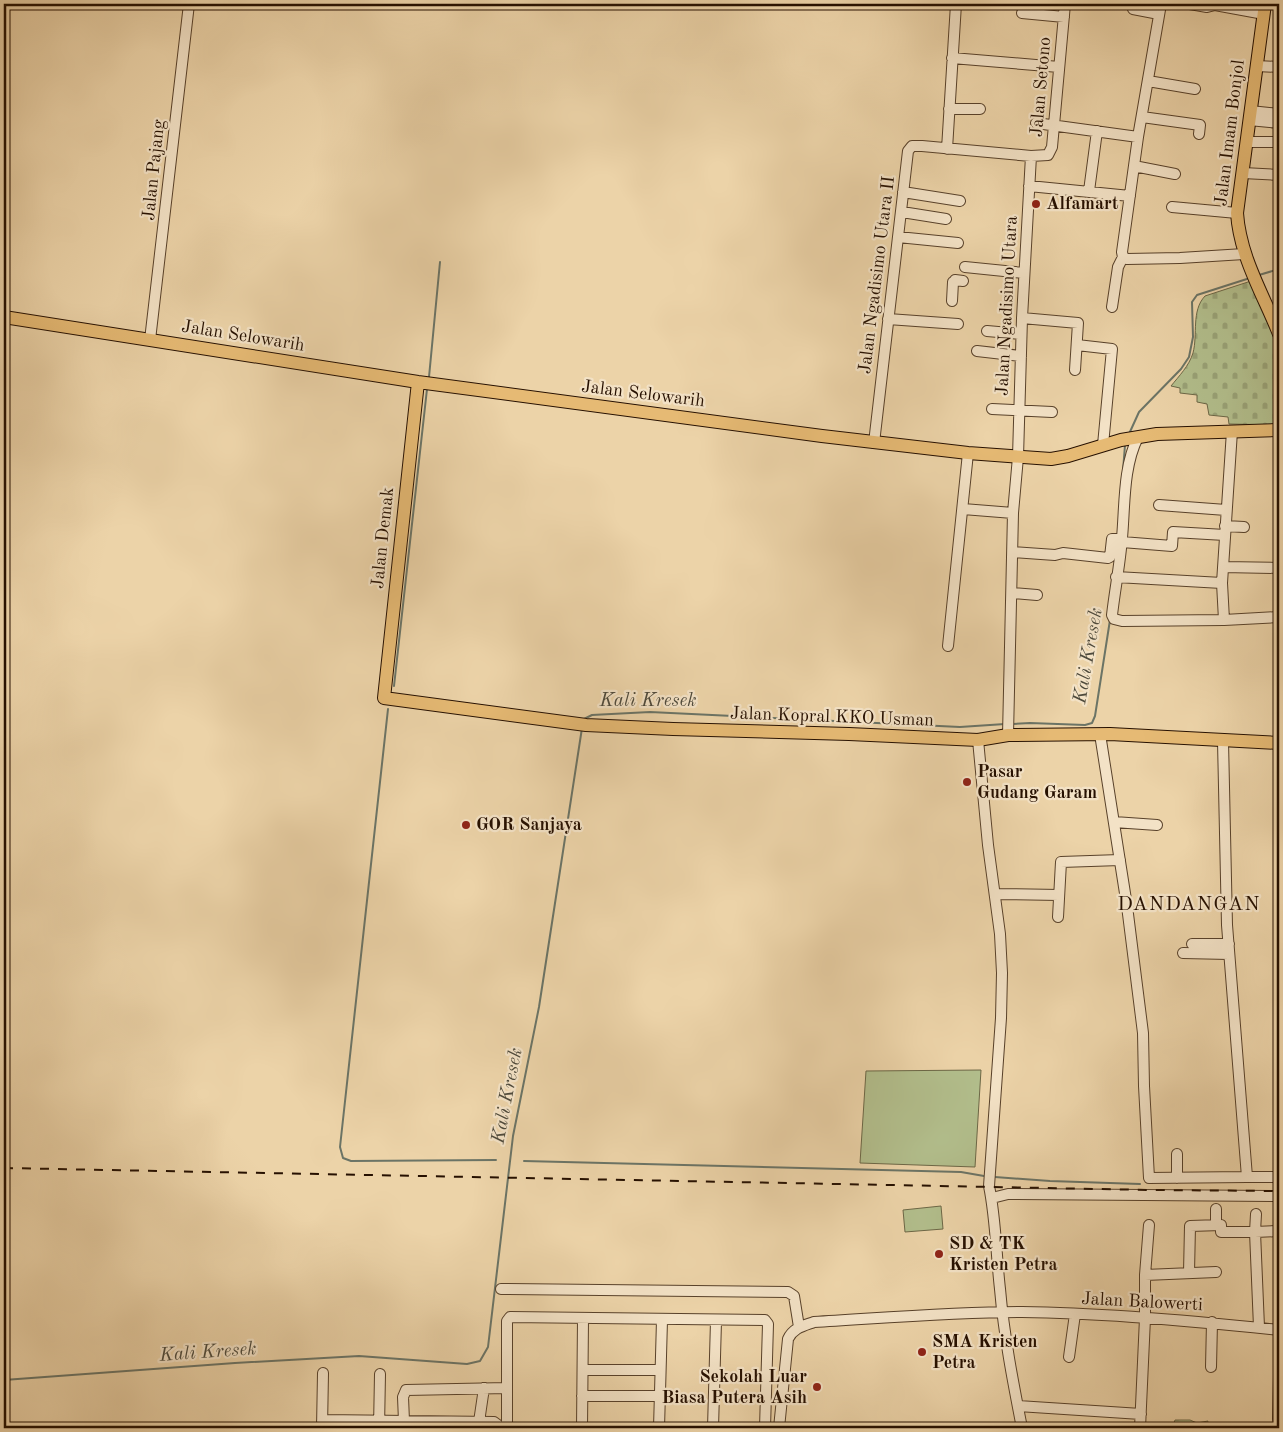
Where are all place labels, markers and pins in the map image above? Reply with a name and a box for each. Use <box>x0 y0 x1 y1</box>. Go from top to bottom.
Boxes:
place label: Alfamart <box>1046 195 1119 213</box>
marker: Alfamart <box>1030 198 1042 210</box>
place label: Pasar Gudang Garam <box>977 763 1097 802</box>
marker: Pasar Gudang Garam <box>961 776 973 788</box>
place label: GOR Sanjaya <box>476 816 582 834</box>
marker: GOR Sanjaya <box>460 819 472 831</box>
place label: SD & TK Kristen Petra <box>949 1235 1058 1274</box>
marker: SD & TK Kristen Petra <box>933 1248 945 1260</box>
place label: SMA Kristen Petra <box>932 1333 1038 1372</box>
marker: SMA Kristen Petra <box>916 1346 928 1358</box>
place label: Sekolah Luar Biasa Putera Asih <box>662 1368 807 1407</box>
marker: Sekolah Luar Biasa Putera Asih <box>811 1381 823 1393</box>

